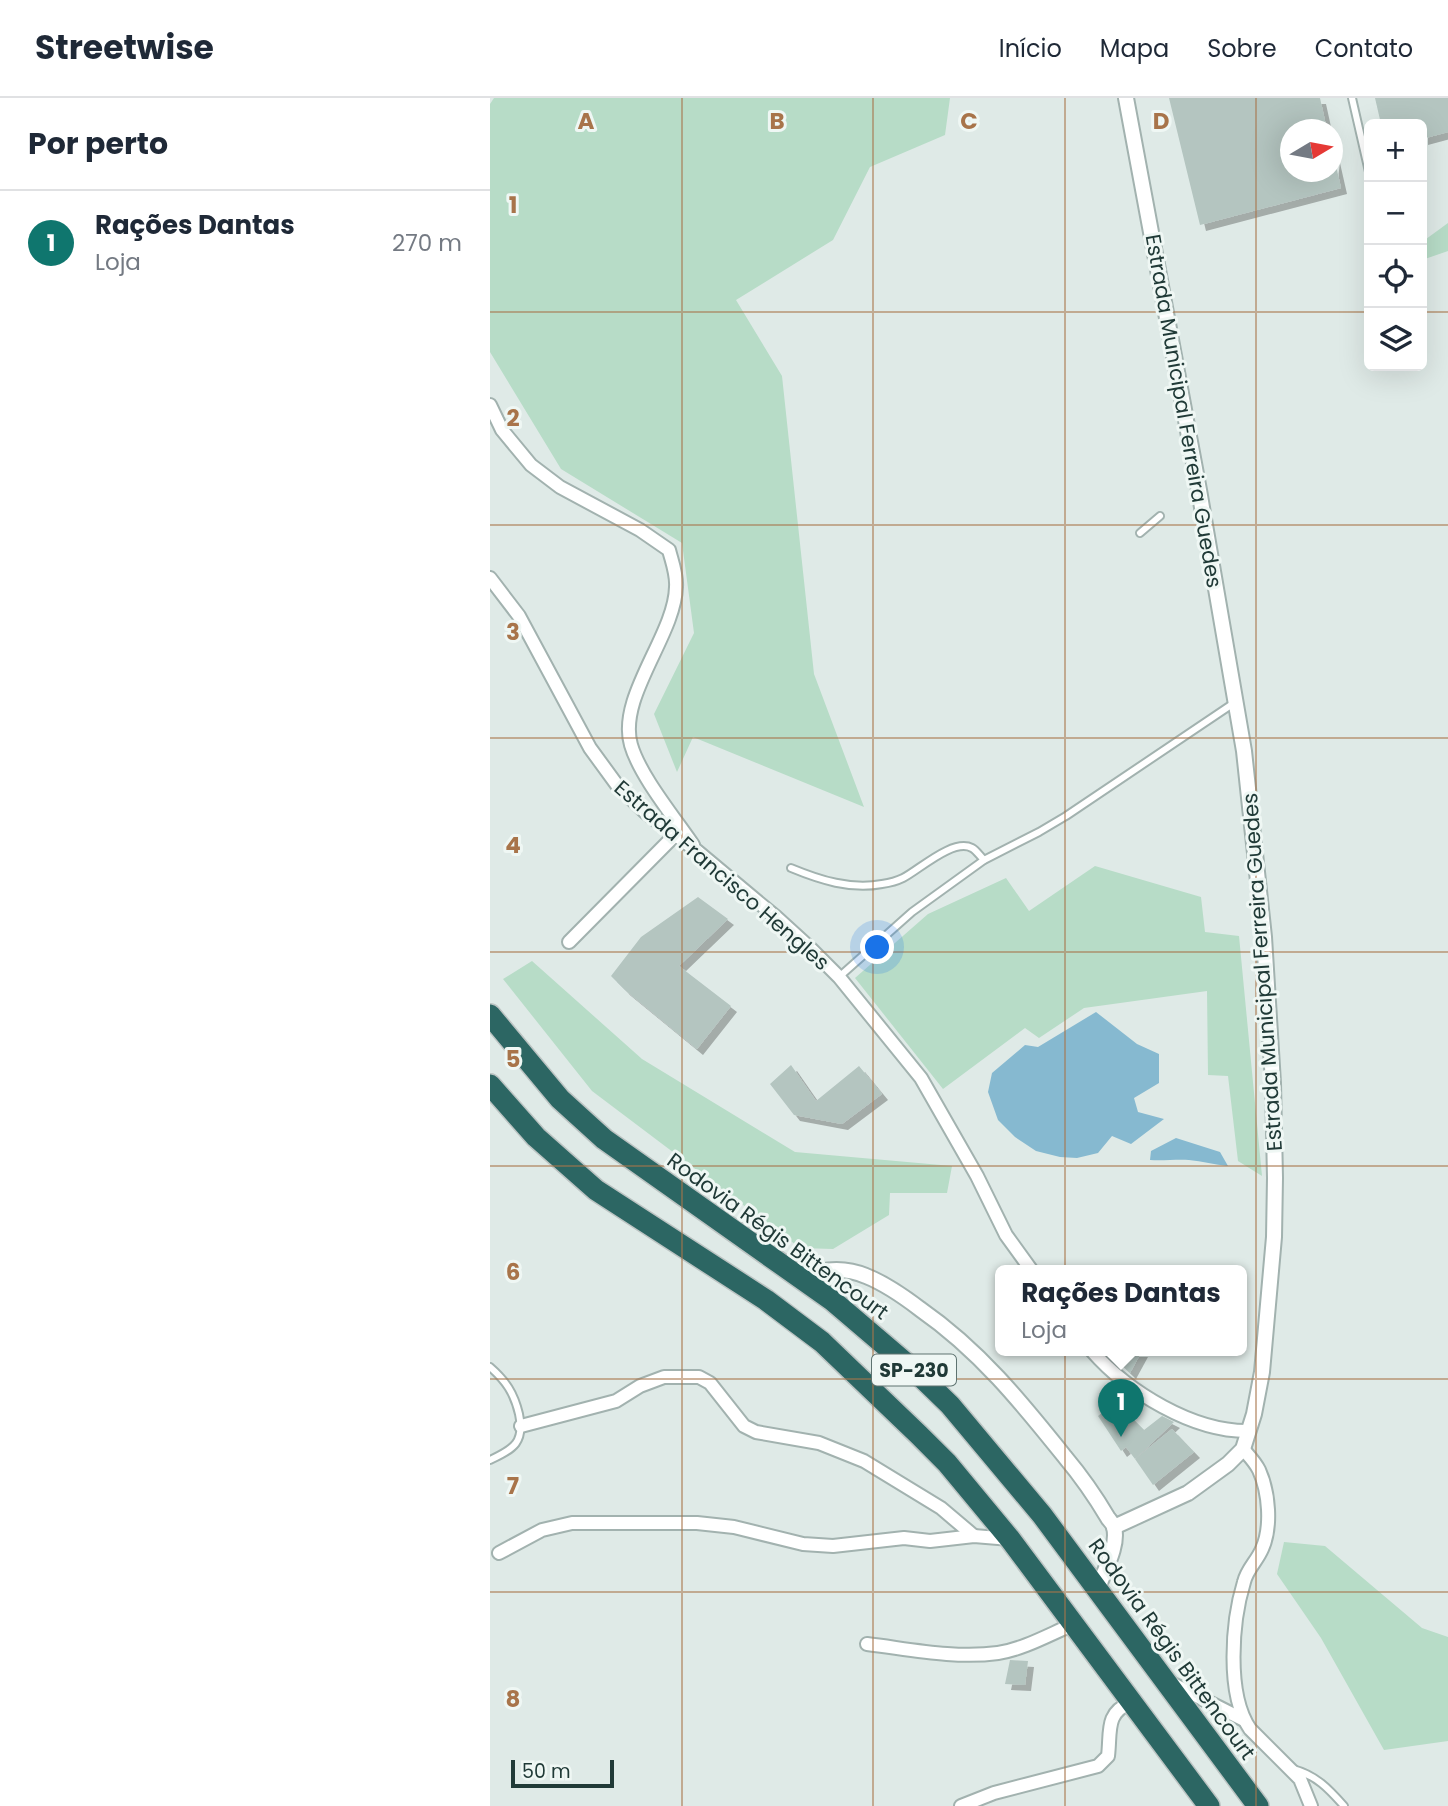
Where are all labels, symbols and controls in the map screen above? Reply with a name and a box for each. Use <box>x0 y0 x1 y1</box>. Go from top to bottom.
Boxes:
text: Streetwise <box>35 24 214 71</box>
text: Início <box>999 32 1062 65</box>
text: Mapa <box>1100 32 1169 65</box>
text: Sobre <box>1207 32 1277 65</box>
text: Contato <box>1315 32 1413 65</box>
text: A <box>578 105 595 137</box>
text: B <box>769 105 785 137</box>
text: C <box>960 105 978 137</box>
text: D <box>1153 105 1169 137</box>
north arrow <box>1280 119 1343 182</box>
map controls <box>1364 119 1427 371</box>
button: + <box>1364 119 1427 182</box>
text: Por perto <box>28 122 168 165</box>
button: − <box>1364 182 1427 245</box>
text: 1 <box>509 189 517 221</box>
text: Rações Dantas <box>95 207 295 243</box>
text: 1 <box>47 227 55 259</box>
text: 270 m <box>392 227 462 259</box>
street label: Estrada Municipal Ferreira Guedes <box>1139 232 1229 590</box>
button: locate <box>1364 245 1427 308</box>
text: Loja <box>95 246 141 278</box>
button: layers <box>1364 308 1427 371</box>
text: 2 <box>506 402 520 434</box>
text: 3 <box>506 616 520 648</box>
street label: Estrada Francisco Hengles <box>608 773 836 977</box>
street label: Estrada Municipal Ferreira Guedes <box>1235 792 1289 1152</box>
text: 4 <box>505 829 521 861</box>
your location <box>860 930 894 964</box>
text: 5 <box>506 1043 520 1075</box>
street label: Rodovia Régis Bittencourt <box>661 1146 895 1326</box>
text: 6 <box>506 1256 520 1288</box>
popup <box>995 1265 1247 1356</box>
text: Rações Dantas <box>1021 1275 1221 1311</box>
text: Loja <box>1021 1314 1067 1346</box>
road number: SP-230 <box>872 1354 956 1386</box>
pin: 1 <box>1098 1379 1144 1437</box>
text: 7 <box>507 1470 519 1502</box>
street label: Rodovia Régis Bittencourt <box>1082 1532 1262 1766</box>
text: 8 <box>506 1683 520 1715</box>
scale bar <box>511 1757 614 1789</box>
text: 50 m <box>522 1758 571 1785</box>

